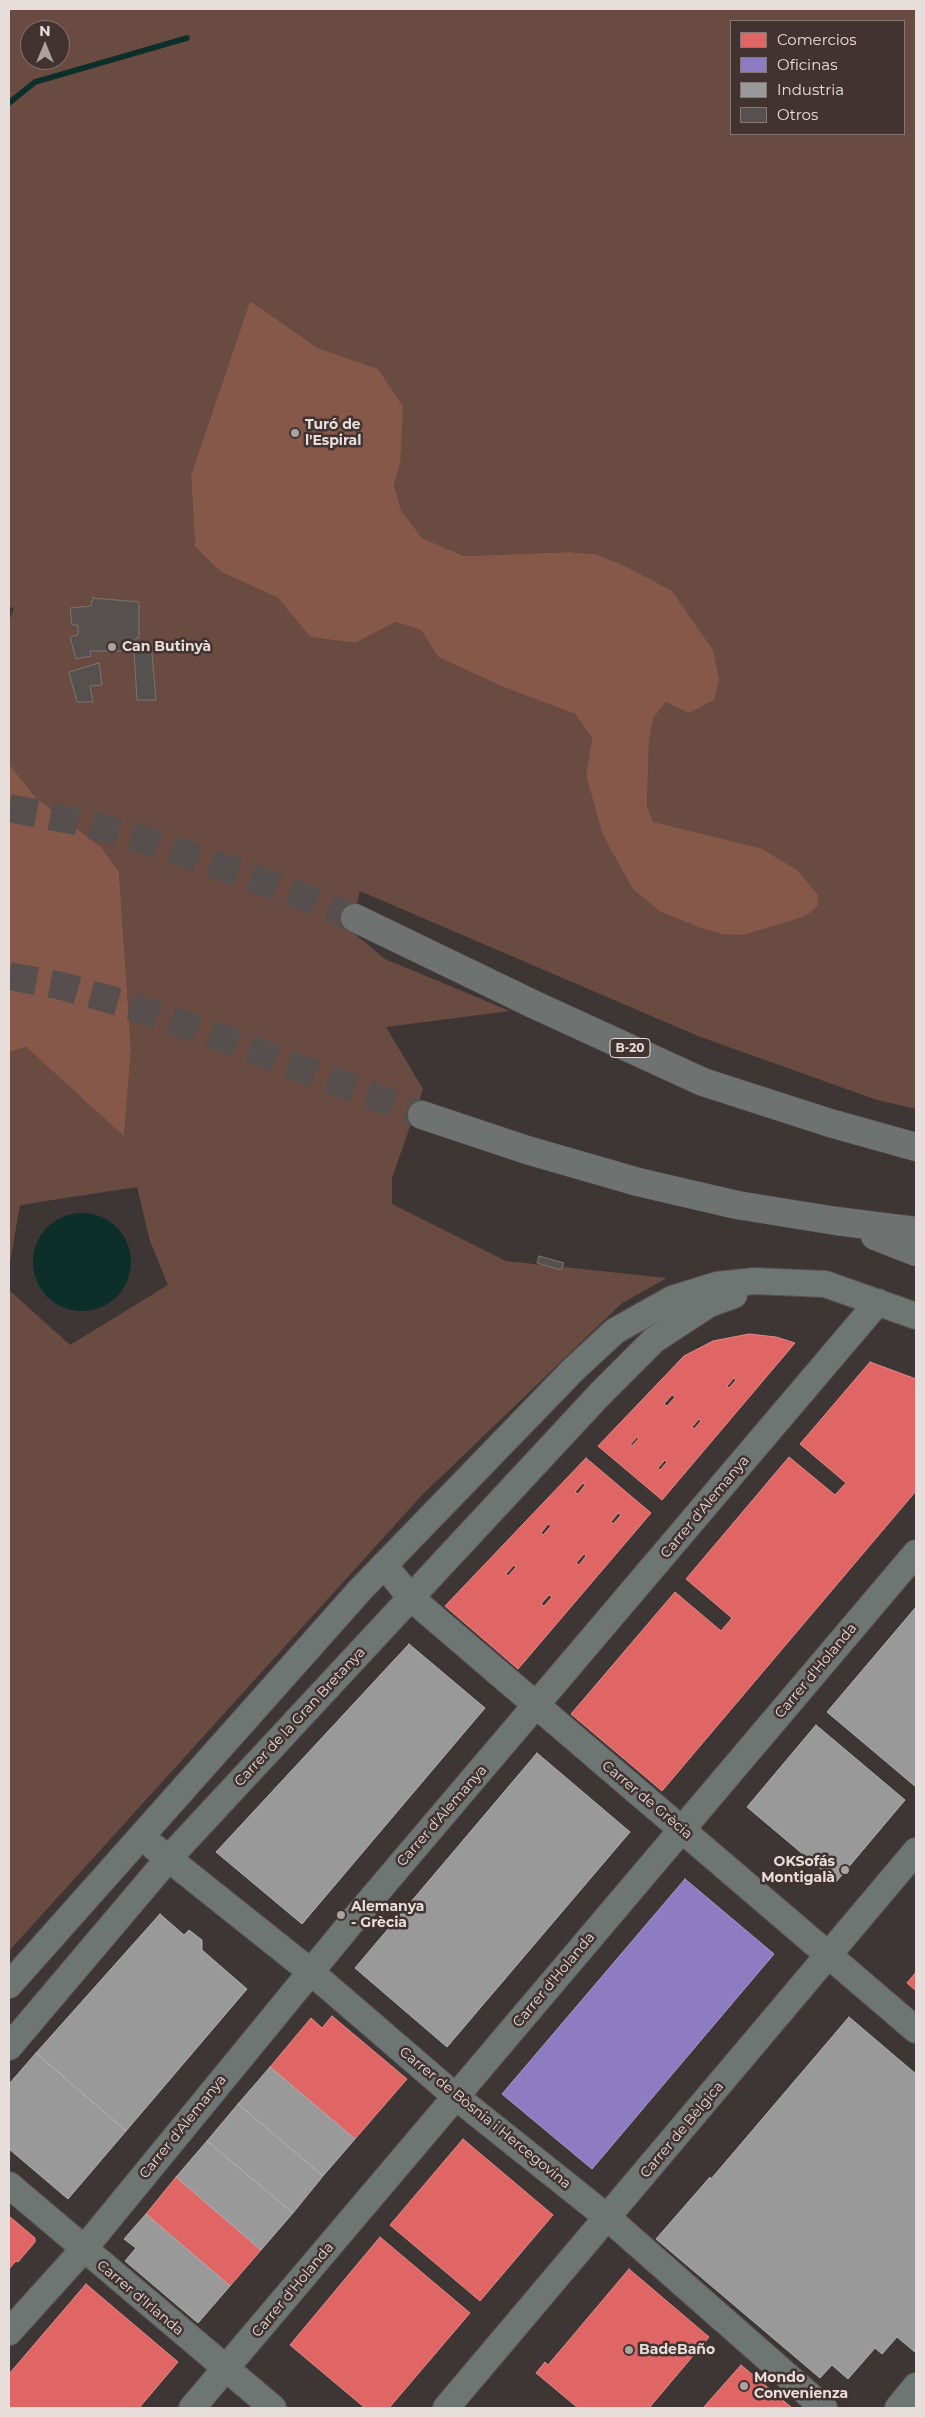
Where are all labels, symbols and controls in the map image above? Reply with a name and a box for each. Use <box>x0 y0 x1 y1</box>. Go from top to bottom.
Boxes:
north arrow <box>20 20 70 70</box>
legend <box>730 20 905 135</box>
text: N <box>39 22 51 40</box>
text: Comercios <box>777 30 857 49</box>
text: Oficinas <box>777 55 837 74</box>
text: Industria <box>777 80 844 99</box>
text: Otros <box>777 105 818 124</box>
place label: Turó de l'Espiral <box>305 417 361 450</box>
marker: Turó de l'Espiral <box>289 427 301 439</box>
place label: Can Butinyà <box>122 639 211 655</box>
marker: Can Butinyà <box>106 641 118 653</box>
road number: B-20 <box>610 1038 650 1058</box>
street label: Carrer d'Alemanya <box>657 1452 753 1562</box>
street label: Carrer d'Holanda <box>771 1620 861 1722</box>
street label: Carrer de la Gran Bretanya <box>231 1644 369 1790</box>
street label: Carrer de Grècia <box>598 1757 696 1843</box>
street label: Carrer d'Alemanya <box>393 1762 491 1870</box>
place label: OKSofás Montigalà <box>761 1854 835 1886</box>
marker: OKSofás Montigalà <box>839 1864 851 1876</box>
place label: Alemanya - Grècia <box>351 1899 424 1931</box>
marker: Alemanya - Grècia <box>335 1909 347 1921</box>
street label: Carrer d'Holanda <box>509 1929 599 2031</box>
street label: Carrer de Bòsnia i Hercegovina <box>396 2044 574 2192</box>
street label: Carrer d'Alemanya <box>136 2072 230 2182</box>
street label: Carrer de Bèlgica <box>637 2078 727 2182</box>
street label: Carrer d'Holanda <box>248 2239 338 2341</box>
street label: Carrer d'Irlanda <box>93 2257 187 2339</box>
place label: BadeBaño <box>639 2342 715 2358</box>
marker: BadeBaño <box>623 2344 635 2356</box>
place label: Mondo Convenienza <box>754 2370 848 2402</box>
marker: Mondo Convenienza <box>738 2380 750 2392</box>

